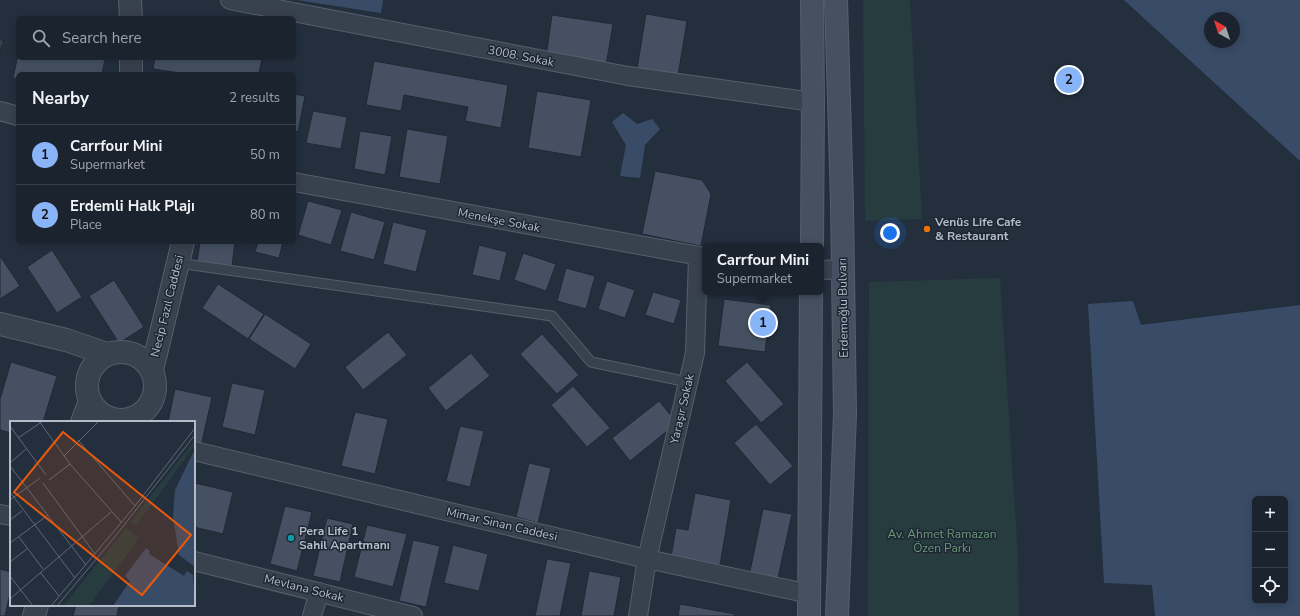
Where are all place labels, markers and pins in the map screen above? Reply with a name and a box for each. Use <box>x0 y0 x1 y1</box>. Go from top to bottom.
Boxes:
pin: 2 <box>1056 65 1082 95</box>
place label: Venüs Life Cafe & Restaurant <box>934 214 1022 244</box>
marker: Venüs Life Cafe & Restaurant <box>922 224 932 234</box>
pin: 1 <box>750 308 776 338</box>
place label: Pera Life 1 Sahil Apartmanı <box>299 523 390 553</box>
marker: Pera Life 1 Sahil Apartmanı <box>286 533 296 543</box>

